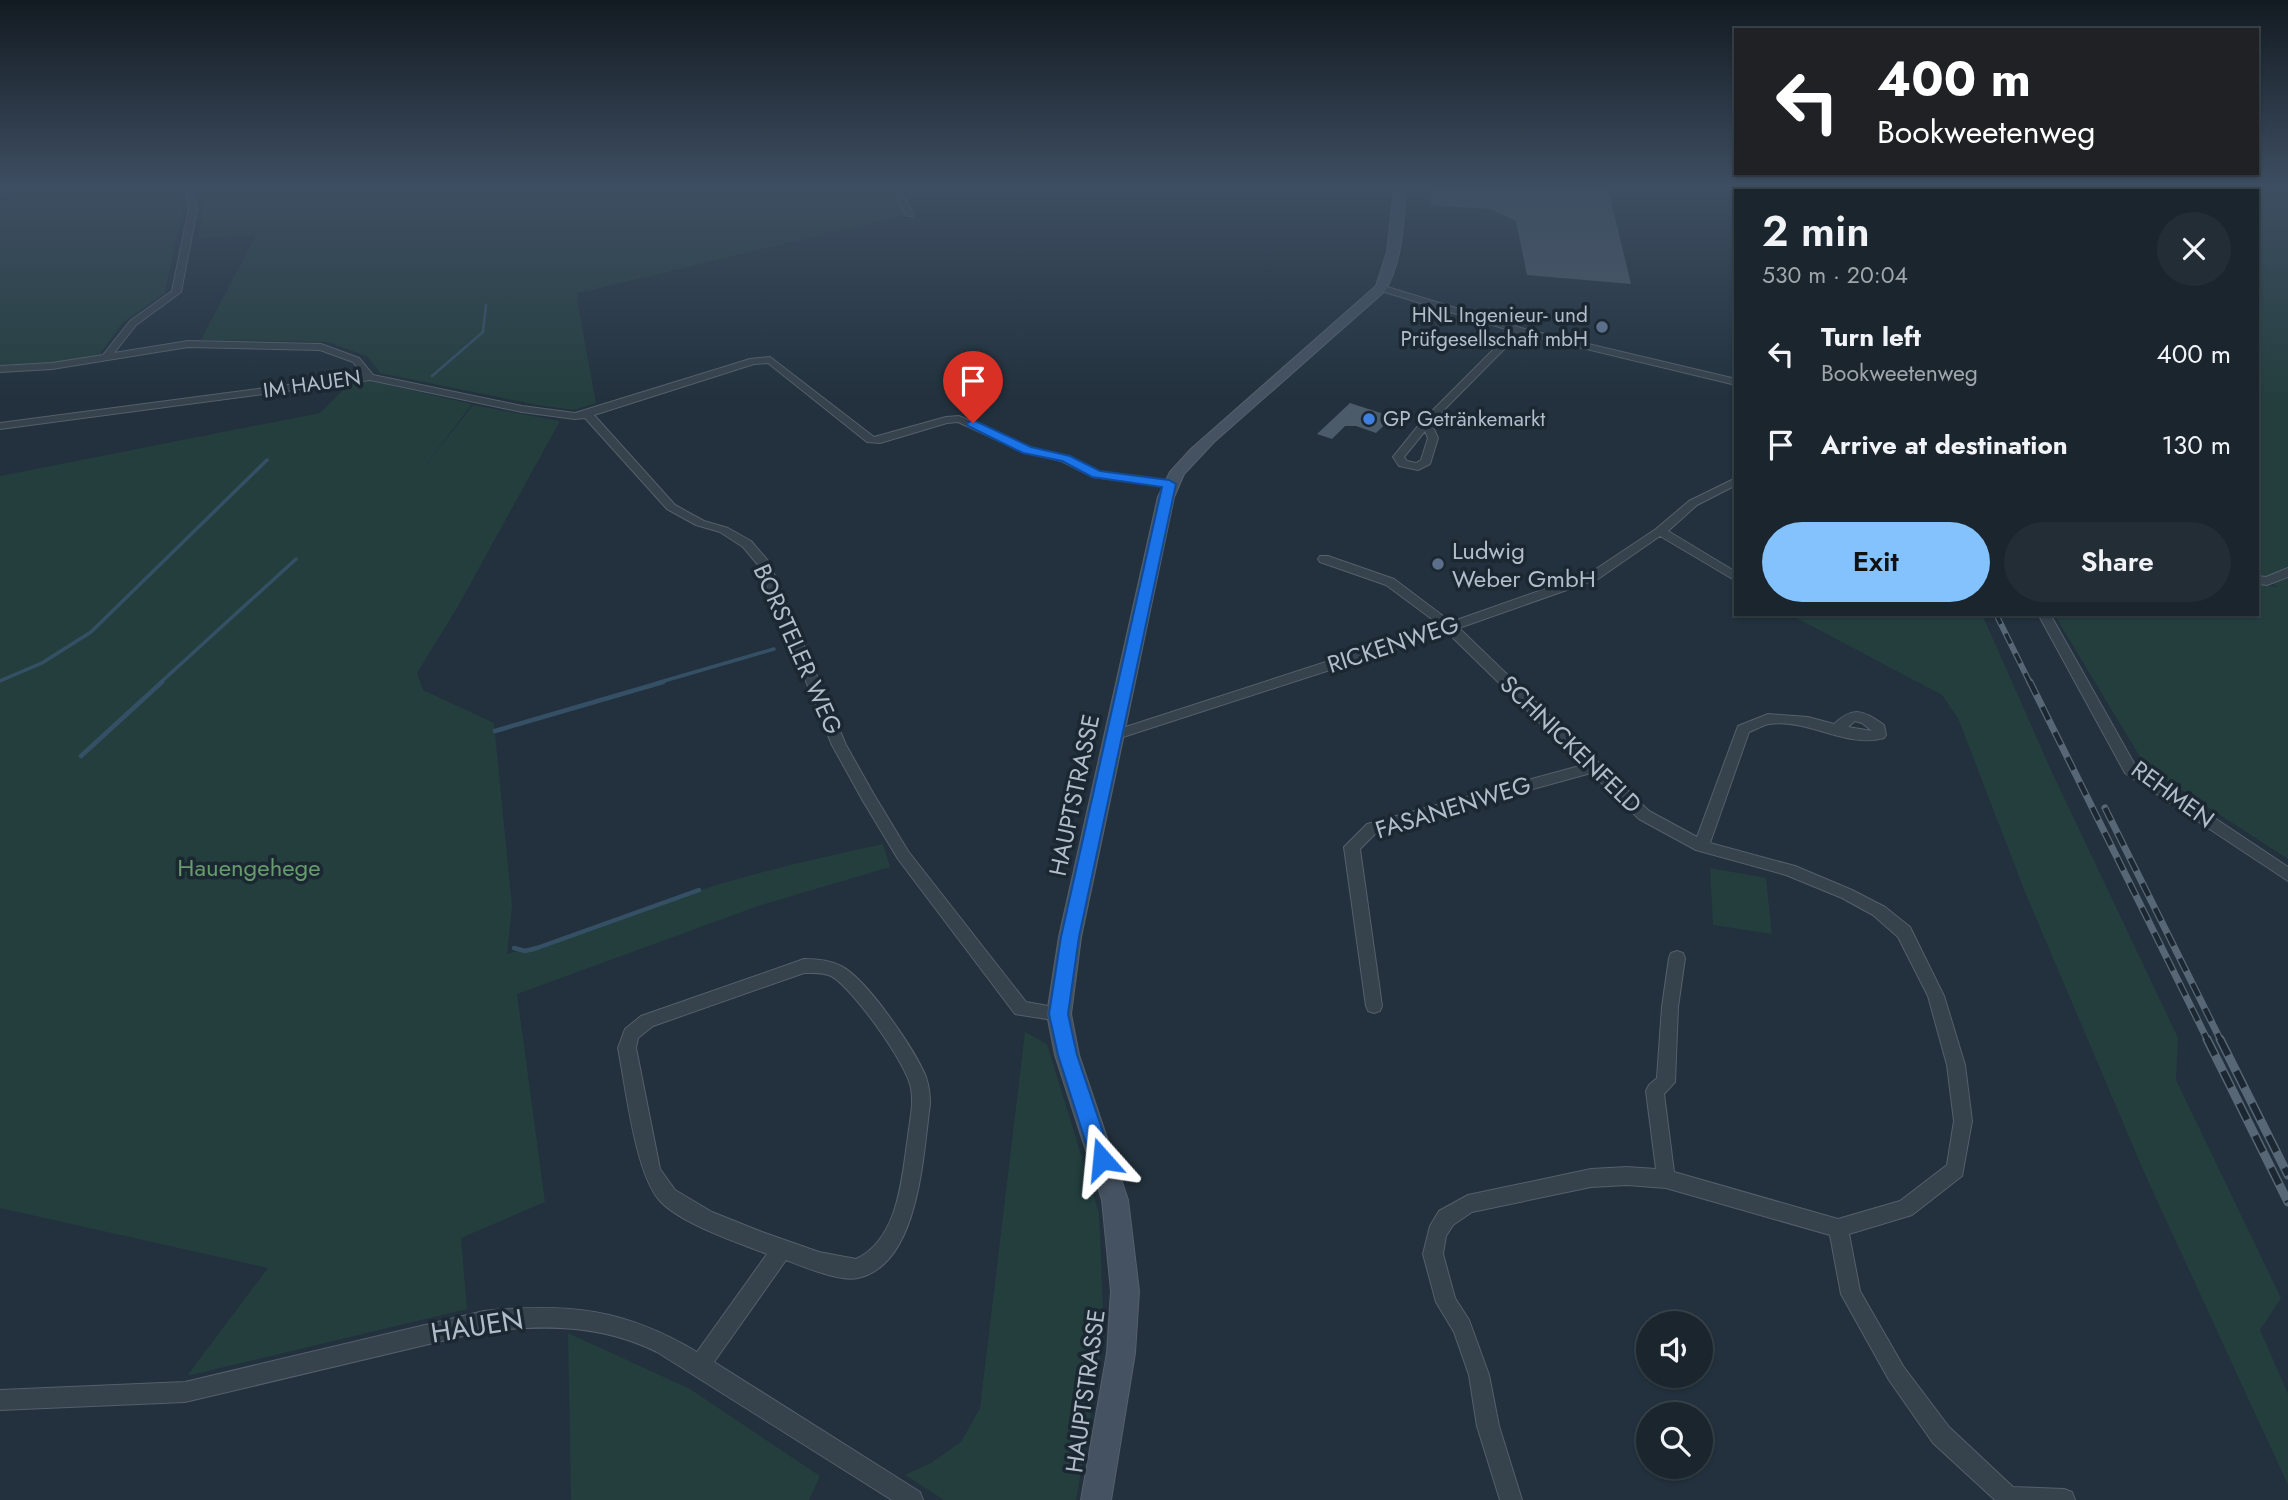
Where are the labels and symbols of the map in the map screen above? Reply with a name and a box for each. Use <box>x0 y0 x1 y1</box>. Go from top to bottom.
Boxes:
place label: HNL Ingenieur- und Prüfgesellschaft mbH <box>1401 300 1588 354</box>
marker: HNL Ingenieur- und Prüfgesellschaft mbH <box>1594 319 1610 335</box>
pin <box>943 351 1003 423</box>
street label: IM HAUEN <box>261 362 363 406</box>
place label: GP Getränkemarkt <box>1383 404 1545 434</box>
marker: GP Getränkemarkt <box>1361 411 1377 427</box>
place label: Ludwig Weber GmbH <box>1452 533 1596 596</box>
marker: Ludwig Weber GmbH <box>1430 556 1446 572</box>
street label: BORSTELER WEG <box>745 558 851 740</box>
street label: RICKENWEG <box>1323 606 1463 682</box>
street label: SCHNICKENFELD <box>1492 667 1650 821</box>
street label: HAUPTSTRASSE <box>1040 711 1108 879</box>
street label: REHMEN <box>2124 752 2222 836</box>
street label: FASANENWEG <box>1371 767 1535 847</box>
park label: Hauengehege <box>177 850 321 885</box>
position arrow <box>1065 1122 1139 1196</box>
street label: HAUEN <box>428 1298 526 1354</box>
street label: HAUPTSTRASSE <box>1056 1307 1114 1475</box>

